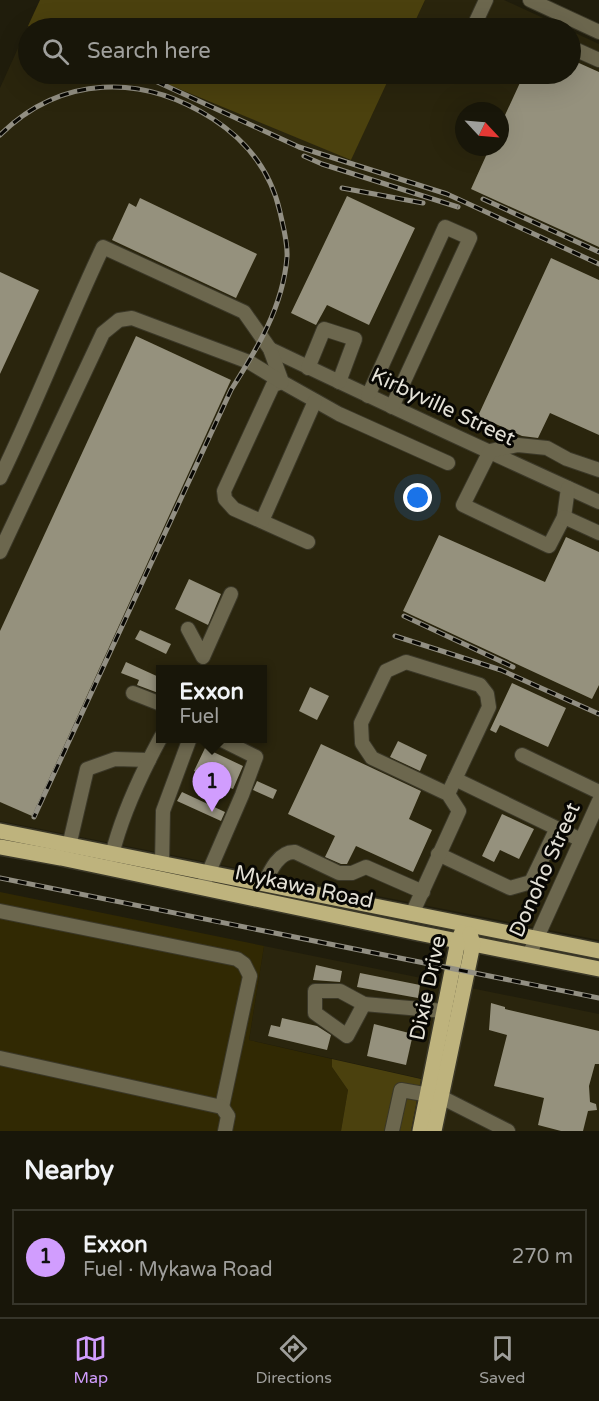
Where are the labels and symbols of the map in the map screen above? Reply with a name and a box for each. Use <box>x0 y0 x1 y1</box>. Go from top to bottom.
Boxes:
north arrow <box>455 102 509 156</box>
street label: Kirbyville Street <box>367 363 519 451</box>
your location <box>403 483 432 512</box>
pin: 1 <box>192 762 232 812</box>
street label: Donoho Street <box>504 799 586 941</box>
street label: Mykawa Road <box>233 860 375 914</box>
street label: Dixie Drive <box>405 933 451 1043</box>

